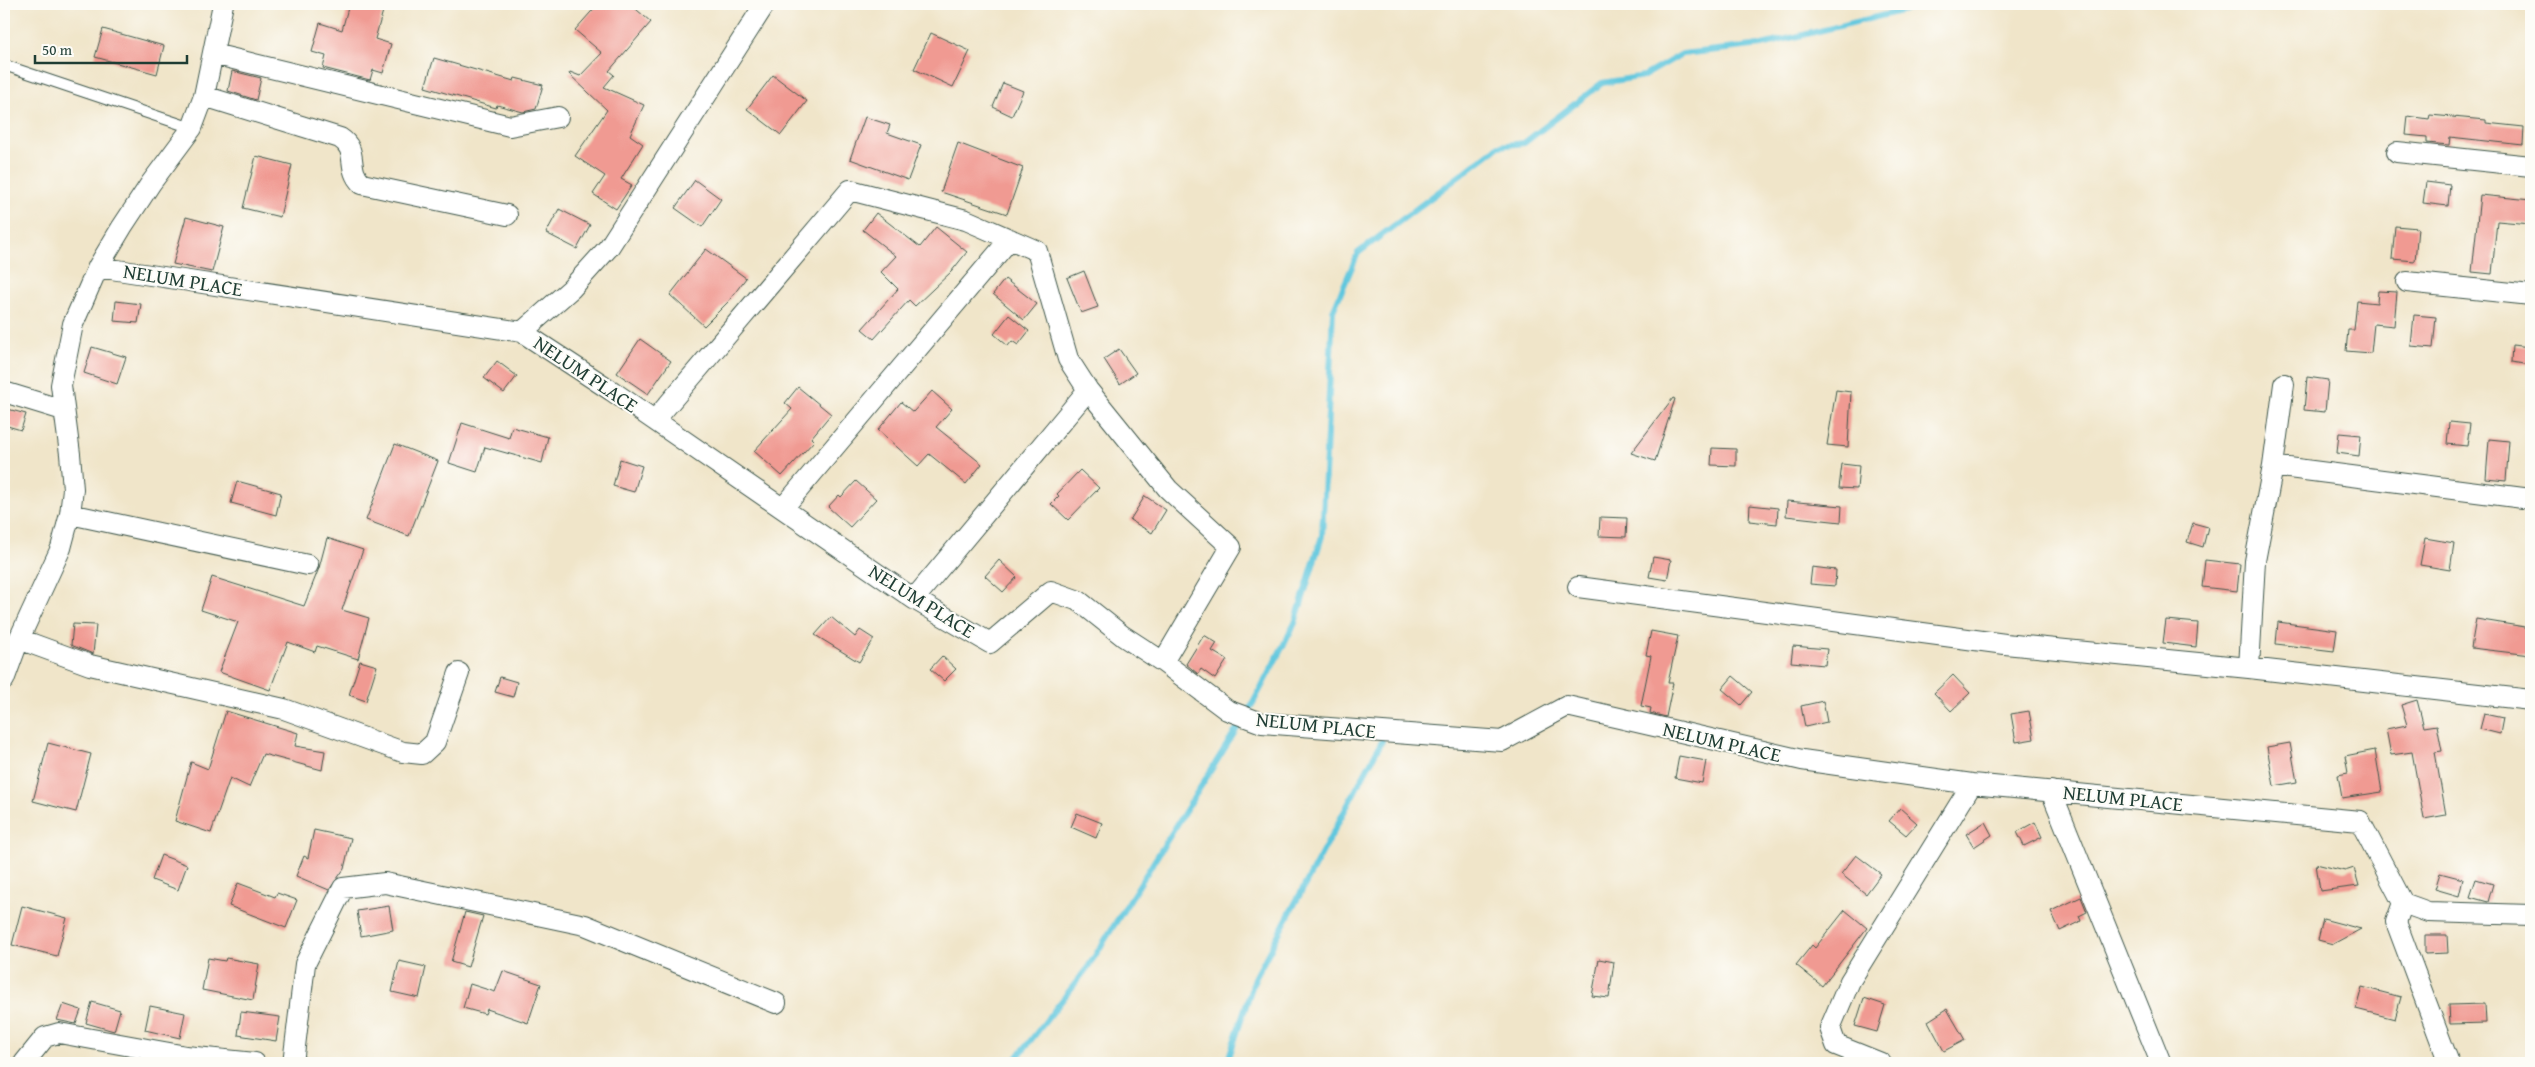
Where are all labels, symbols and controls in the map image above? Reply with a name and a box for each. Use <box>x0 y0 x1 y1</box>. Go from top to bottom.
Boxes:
scale bar <box>35 32 188 64</box>
text: 50 m <box>42 39 73 60</box>
street label: NELUM PLACE <box>121 256 245 303</box>
street label: NELUM PLACE <box>528 328 644 419</box>
street label: NELUM PLACE <box>864 556 981 645</box>
street label: NELUM PLACE <box>1255 704 1377 745</box>
street label: NELUM PLACE <box>1660 714 1784 769</box>
street label: NELUM PLACE <box>2062 777 2184 818</box>

